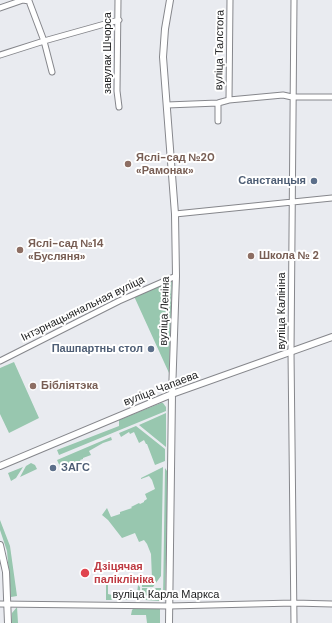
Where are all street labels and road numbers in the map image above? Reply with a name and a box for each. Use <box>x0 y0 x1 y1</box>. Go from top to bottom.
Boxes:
street label: вуліца Талстога <box>213 10 227 90</box>
street label: завулак Шчорса <box>101 12 115 94</box>
street label: вуліца Калініна <box>275 272 289 350</box>
street label: Інтэрнацыянальная вуліца <box>19 273 147 345</box>
street label: вуліца Леніна <box>157 276 173 346</box>
street label: вуліца Чапаева <box>122 369 200 409</box>
street label: вуліца Карла Маркса <box>113 588 219 602</box>

